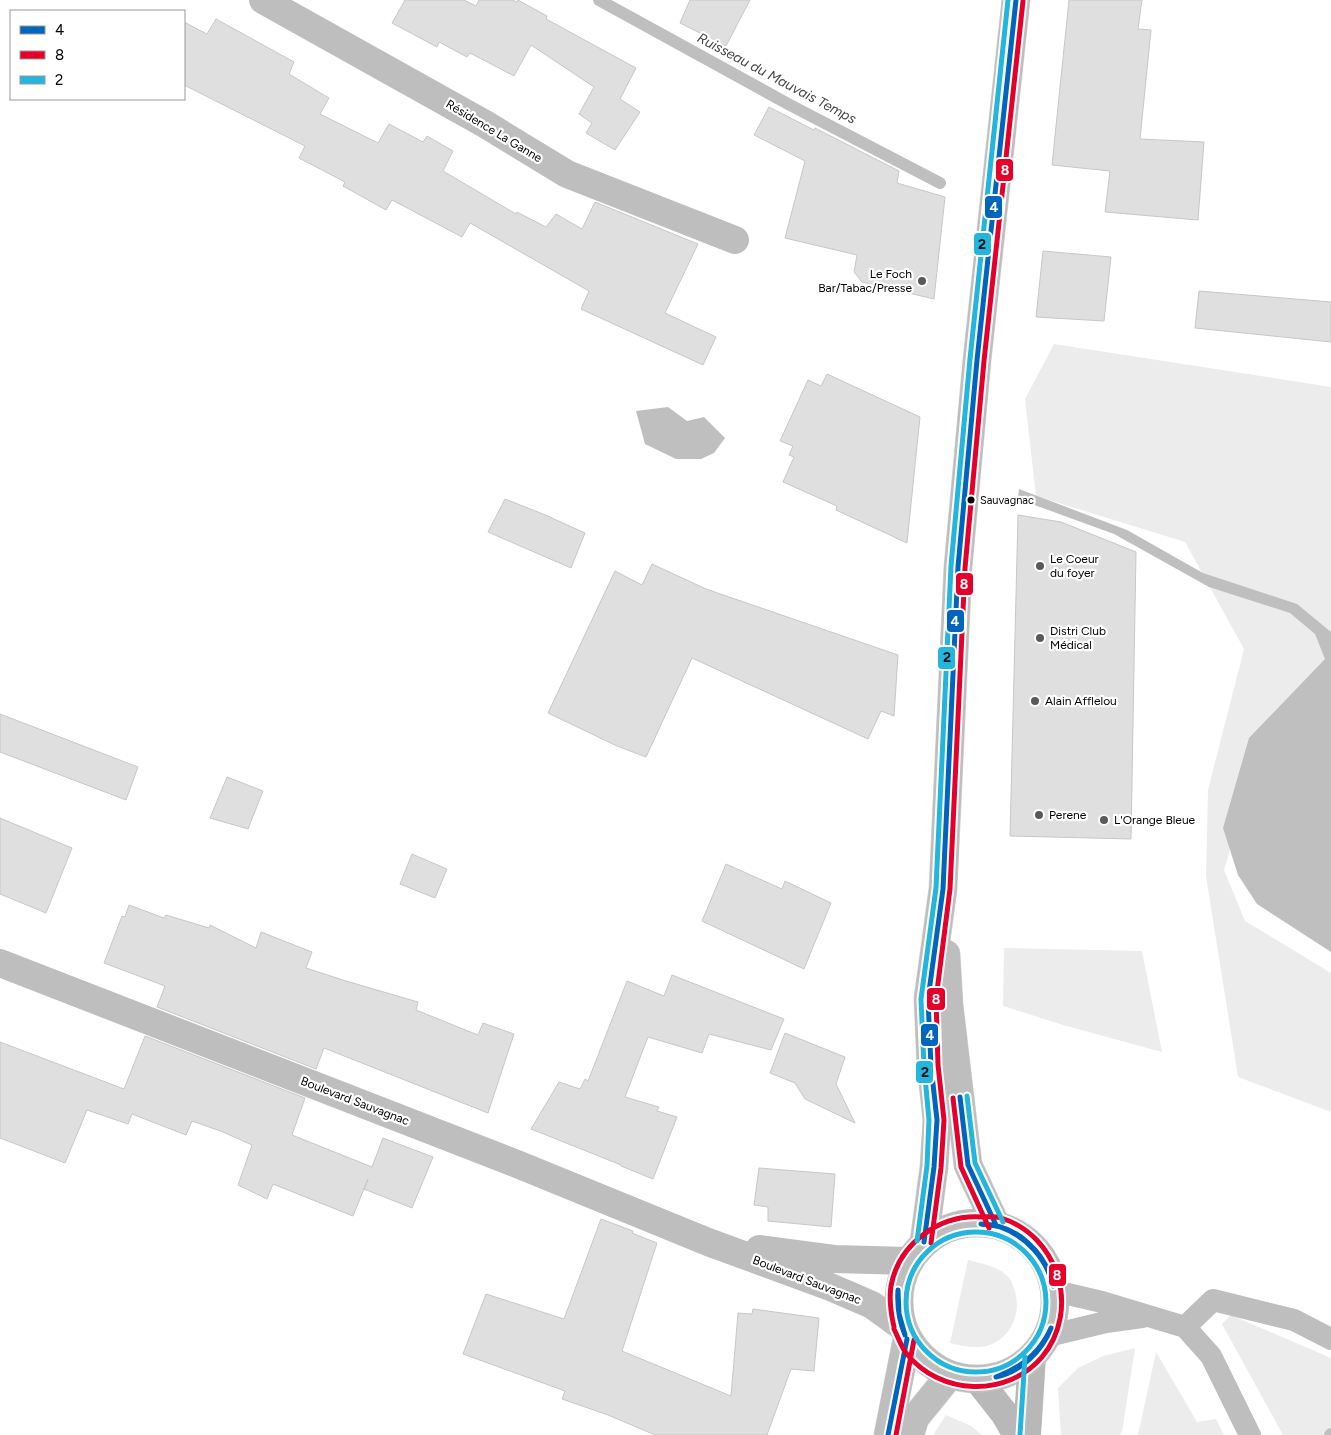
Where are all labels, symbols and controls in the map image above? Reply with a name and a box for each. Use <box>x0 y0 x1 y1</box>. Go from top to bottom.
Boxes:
legend <box>10 10 185 100</box>
text: 4 <box>55 21 64 39</box>
water label: Ruisseau du Mauvais Temps <box>694 29 859 128</box>
text: 8 <box>55 46 64 64</box>
text: 2 <box>55 71 63 89</box>
street label: Résidence La Ganne <box>444 97 545 165</box>
line badge: 8 <box>995 158 1014 182</box>
text: 8 <box>1001 162 1009 179</box>
line badge: 4 <box>984 195 1003 219</box>
text: 4 <box>990 199 999 216</box>
line badge: 2 <box>973 232 992 256</box>
text: 2 <box>978 236 986 253</box>
place label: Le Foch Bar/Tabac/Presse <box>818 267 912 295</box>
marker: Le Foch Bar/Tabac/Presse <box>916 275 928 287</box>
place label: Sauvagnac <box>980 494 1034 507</box>
marker: Sauvagnac <box>966 495 976 505</box>
place label: Le Coeur du foyer <box>1050 552 1099 580</box>
marker: Le Coeur du foyer <box>1034 560 1046 572</box>
line badge: 8 <box>955 572 974 596</box>
text: 8 <box>960 576 968 593</box>
line badge: 4 <box>946 609 965 633</box>
text: 4 <box>951 613 960 630</box>
place label: Distri Club Médical <box>1050 624 1106 652</box>
marker: Distri Club Médical <box>1034 632 1046 644</box>
line badge: 2 <box>937 646 956 670</box>
text: 2 <box>943 649 951 666</box>
place label: Alain Afflelou <box>1045 694 1117 708</box>
marker: Alain Afflelou <box>1029 695 1041 707</box>
place label: Perene <box>1049 808 1087 822</box>
marker: Perene <box>1033 809 1045 821</box>
place label: L'Orange Bleue <box>1114 813 1196 827</box>
marker: L'Orange Bleue <box>1098 814 1110 826</box>
line badge: 8 <box>926 987 946 1011</box>
text: 8 <box>932 991 940 1008</box>
line badge: 4 <box>920 1023 939 1047</box>
text: 4 <box>926 1027 935 1044</box>
line badge: 2 <box>915 1060 934 1084</box>
text: 2 <box>921 1064 929 1081</box>
street label: Boulevard Sauvagnac <box>299 1074 412 1128</box>
street label: Boulevard Sauvagnac <box>751 1253 864 1307</box>
line badge: 8 <box>1048 1263 1067 1287</box>
text: 8 <box>1053 1267 1061 1284</box>

